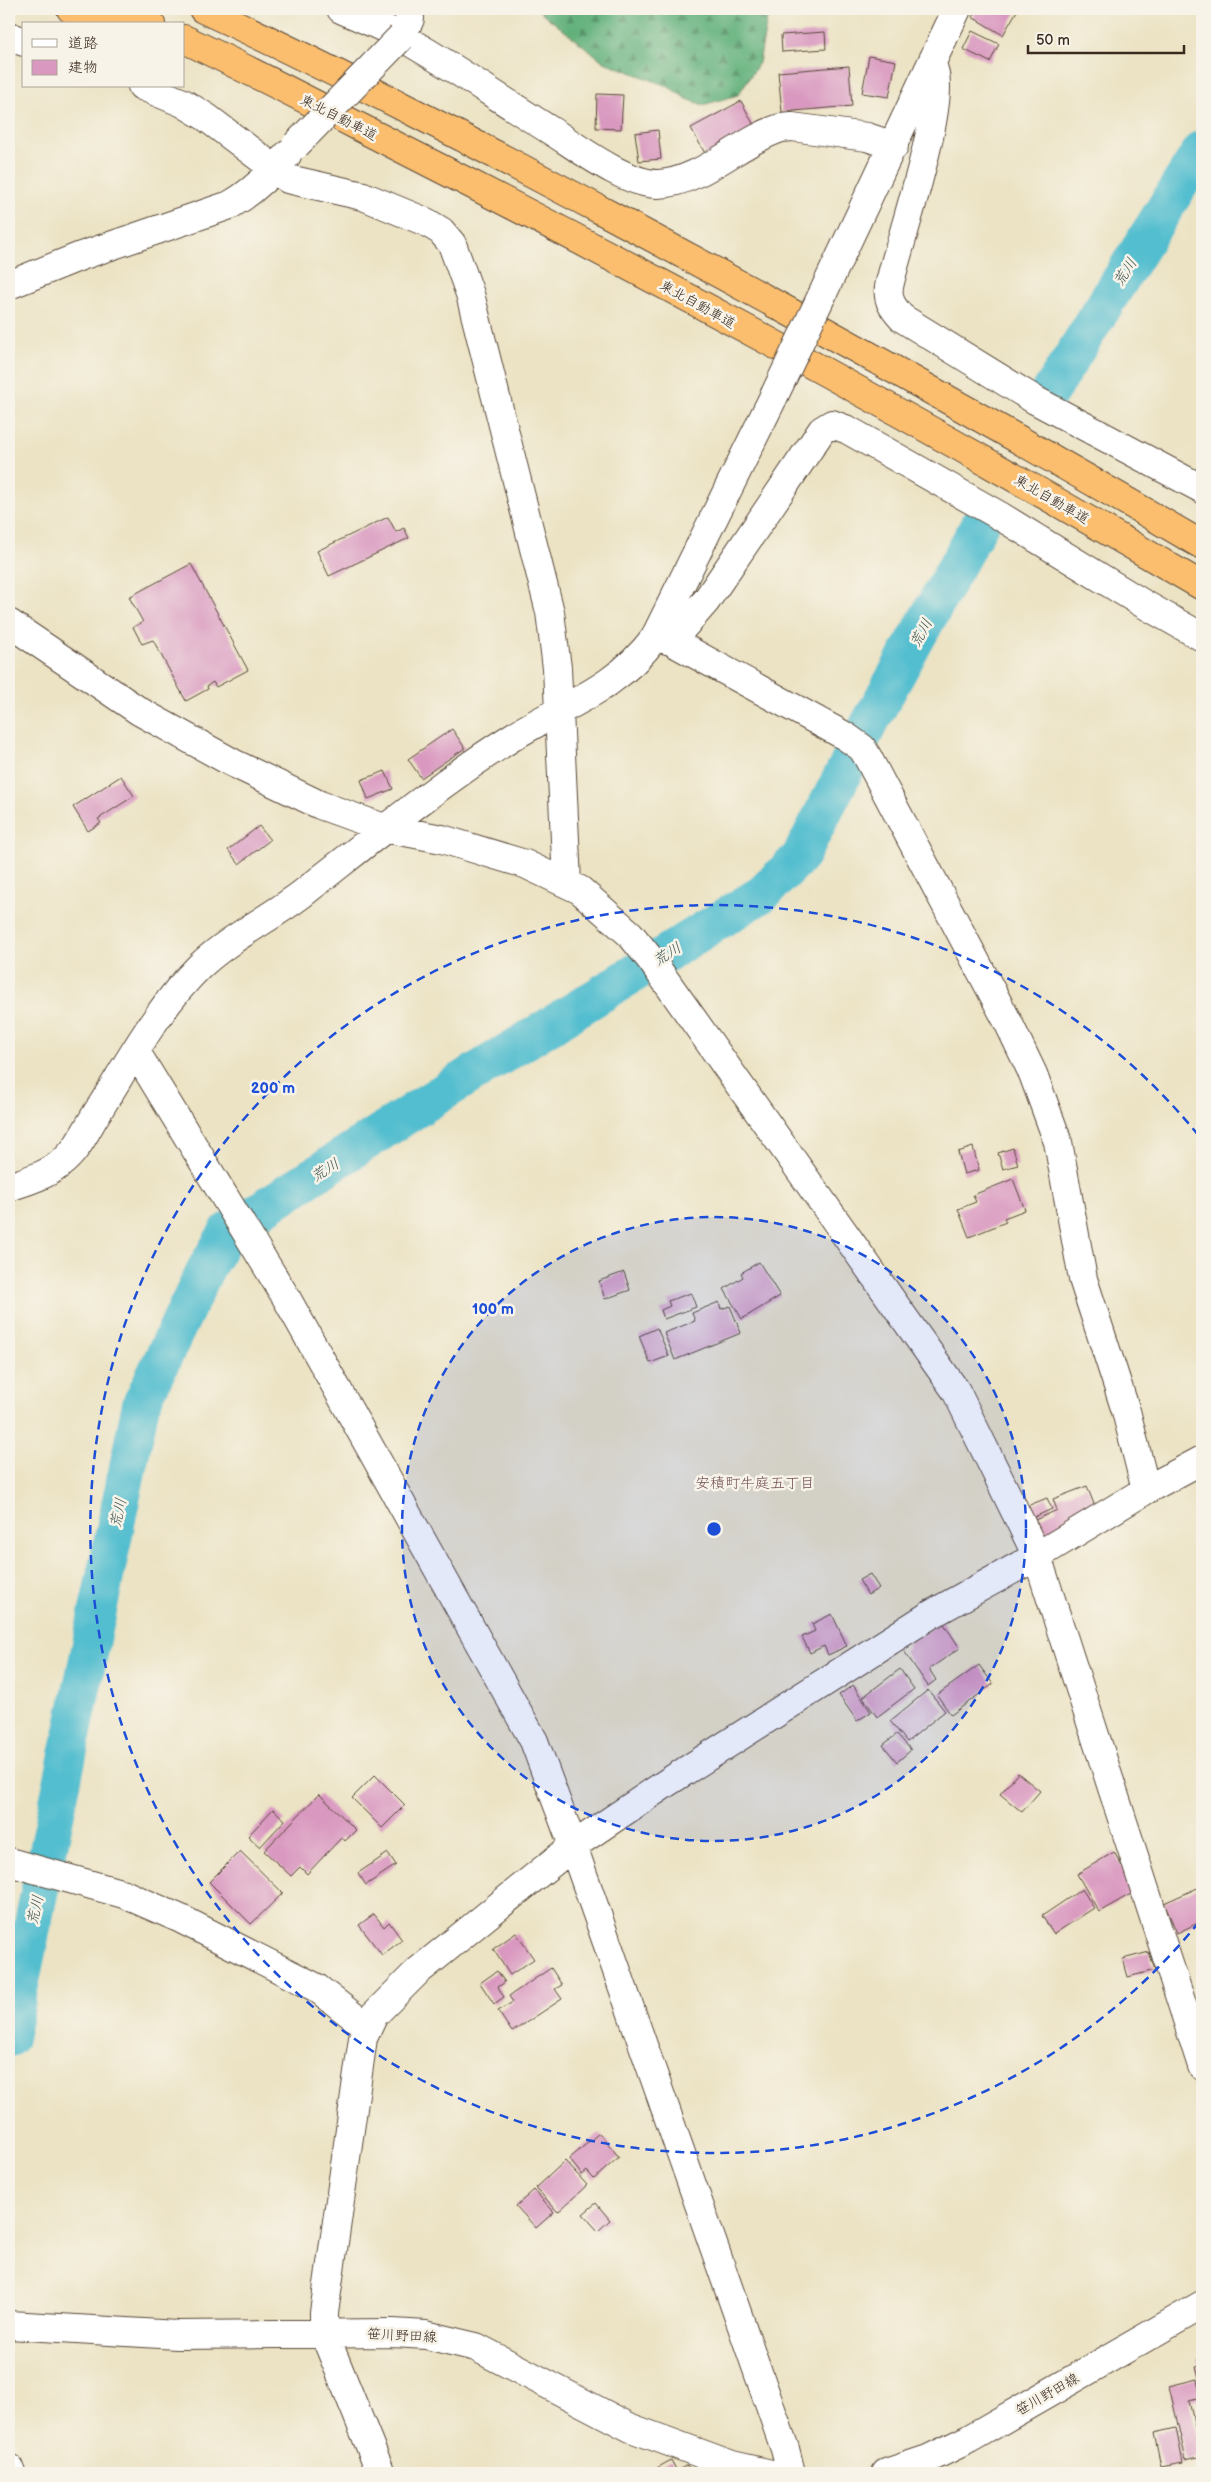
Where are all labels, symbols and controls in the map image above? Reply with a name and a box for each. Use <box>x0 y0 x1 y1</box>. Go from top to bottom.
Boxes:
legend <box>22 22 185 88</box>
scale bar <box>1028 22 1185 54</box>
text: 50 m <box>1036 31 1070 50</box>
text: 道路 <box>68 34 98 53</box>
text: 建物 <box>68 58 98 77</box>
street label: 東北自動車道 <box>297 91 380 144</box>
water label: 荒川 <box>1109 255 1141 290</box>
street label: 東北自動車道 <box>657 277 739 332</box>
street label: 東北自動車道 <box>1011 471 1092 528</box>
water label: 荒川 <box>906 616 937 651</box>
water label: 荒川 <box>650 938 685 970</box>
text: 200 m <box>251 1079 295 1098</box>
water label: 荒川 <box>308 1154 343 1186</box>
text: 100 m <box>472 1300 514 1319</box>
district label: 安積町牛庭五丁目 <box>695 1474 815 1493</box>
water label: 荒川 <box>106 1496 131 1530</box>
centre of rings <box>705 1520 723 1538</box>
water label: 荒川 <box>23 1893 48 1927</box>
street label: 笹川野田線 <box>367 2325 437 2346</box>
street label: 笹川野田線 <box>1013 2370 1082 2419</box>

